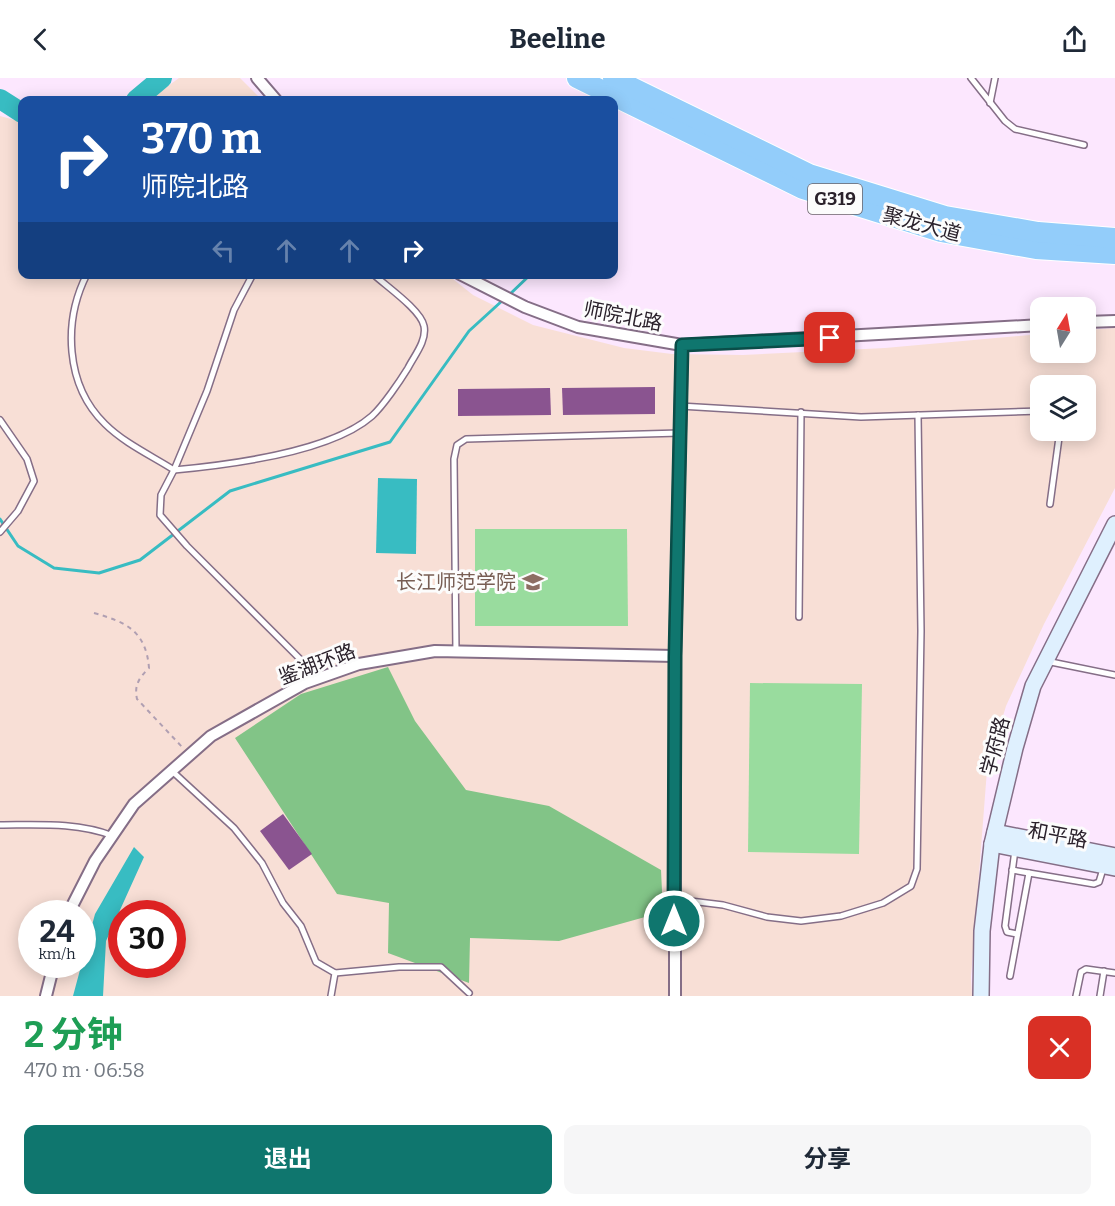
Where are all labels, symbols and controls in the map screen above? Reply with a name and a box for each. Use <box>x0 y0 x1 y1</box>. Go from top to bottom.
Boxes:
icon: back <box>24 23 57 56</box>
text: Beeline <box>509 23 606 55</box>
icon: share <box>1058 23 1091 56</box>
text: 370 m <box>141 114 261 164</box>
icon: right <box>42 120 120 198</box>
text: 师院北路 <box>141 171 249 203</box>
road number: G319 <box>808 184 862 214</box>
street label: 聚龙大道 <box>880 202 964 246</box>
icon: left <box>207 234 240 267</box>
icon: ahead <box>270 234 303 267</box>
icon: ahead <box>333 234 366 267</box>
icon: right <box>396 234 429 267</box>
street label: 师院北路 <box>581 297 665 335</box>
north arrow <box>1030 297 1096 363</box>
map controls <box>1030 297 1096 441</box>
pin <box>804 312 855 363</box>
icon: arrive <box>813 321 846 354</box>
button: layers <box>1030 375 1096 441</box>
place label: 长江师范学院 <box>396 570 516 594</box>
school or university icon: 长江师范学院 <box>521 570 545 594</box>
street label: 鉴湖环路 <box>275 638 359 690</box>
street label: 学府路 <box>976 714 1014 778</box>
street label: 和平路 <box>1026 817 1090 853</box>
position arrow <box>642 889 706 953</box>
speed limit sign: 30 <box>108 900 186 978</box>
text: 24 <box>39 914 75 950</box>
text: km/h <box>38 945 76 963</box>
text: 2 分钟 <box>24 1013 123 1057</box>
button: close <box>1028 1016 1091 1079</box>
text: 470 m · 06:58 <box>24 1058 145 1082</box>
button: 退出 <box>24 1125 552 1194</box>
button: 分享 <box>564 1125 1091 1194</box>

